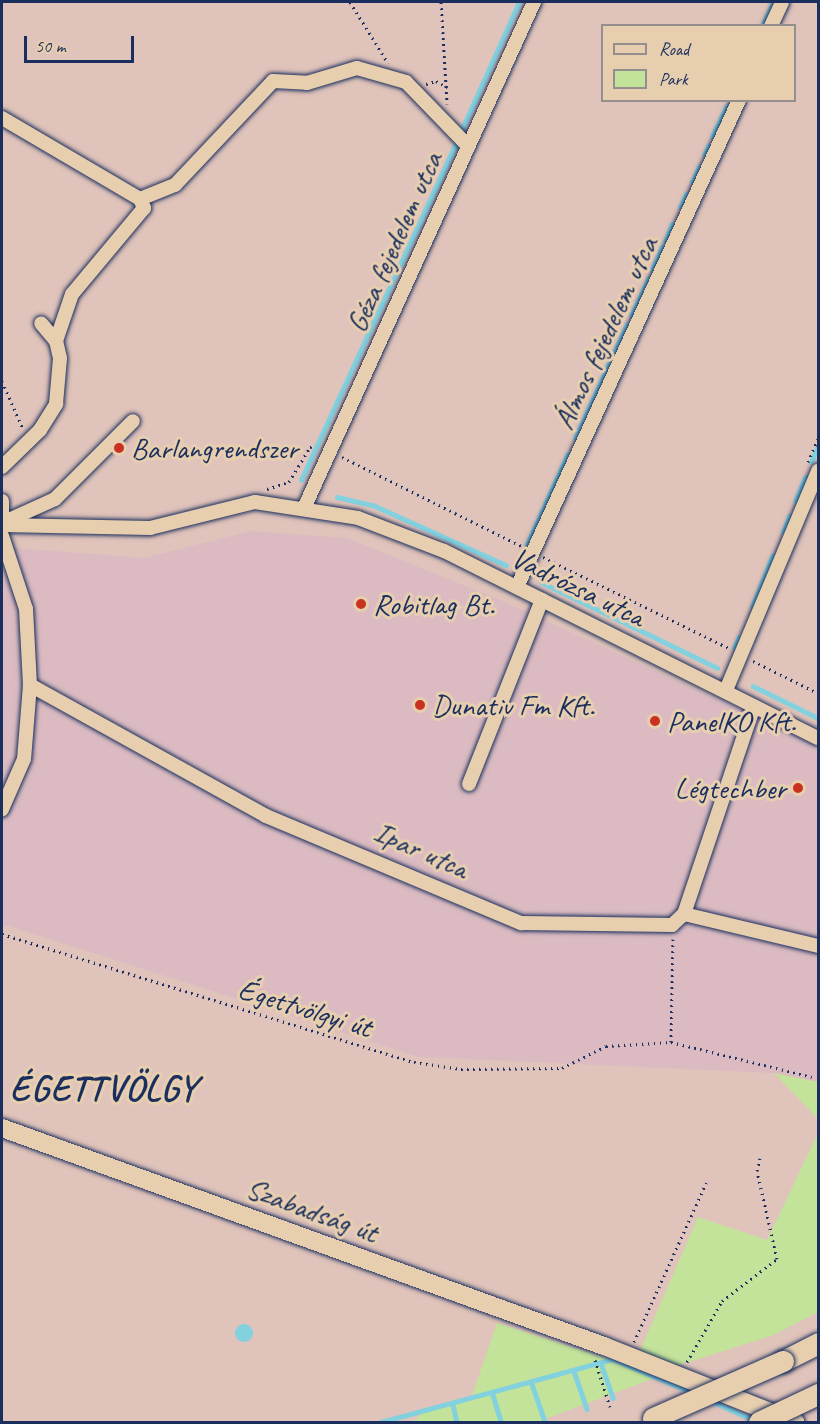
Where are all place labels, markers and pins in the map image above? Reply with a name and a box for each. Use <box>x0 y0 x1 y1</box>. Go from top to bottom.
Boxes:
place label: Barlangrendszer <box>131 430 298 466</box>
marker: Barlangrendszer <box>112 441 126 455</box>
place label: Robitlag Bt. <box>373 586 495 622</box>
marker: Robitlag Bt. <box>354 597 368 611</box>
place label: Dunativ Fm Kft. <box>432 687 595 723</box>
marker: Dunativ Fm Kft. <box>413 698 427 712</box>
place label: PanelKO Kft. <box>667 703 796 739</box>
marker: PanelKO Kft. <box>648 714 662 728</box>
place label: Légtechber <box>674 770 786 806</box>
marker: Légtechber <box>791 781 805 795</box>

